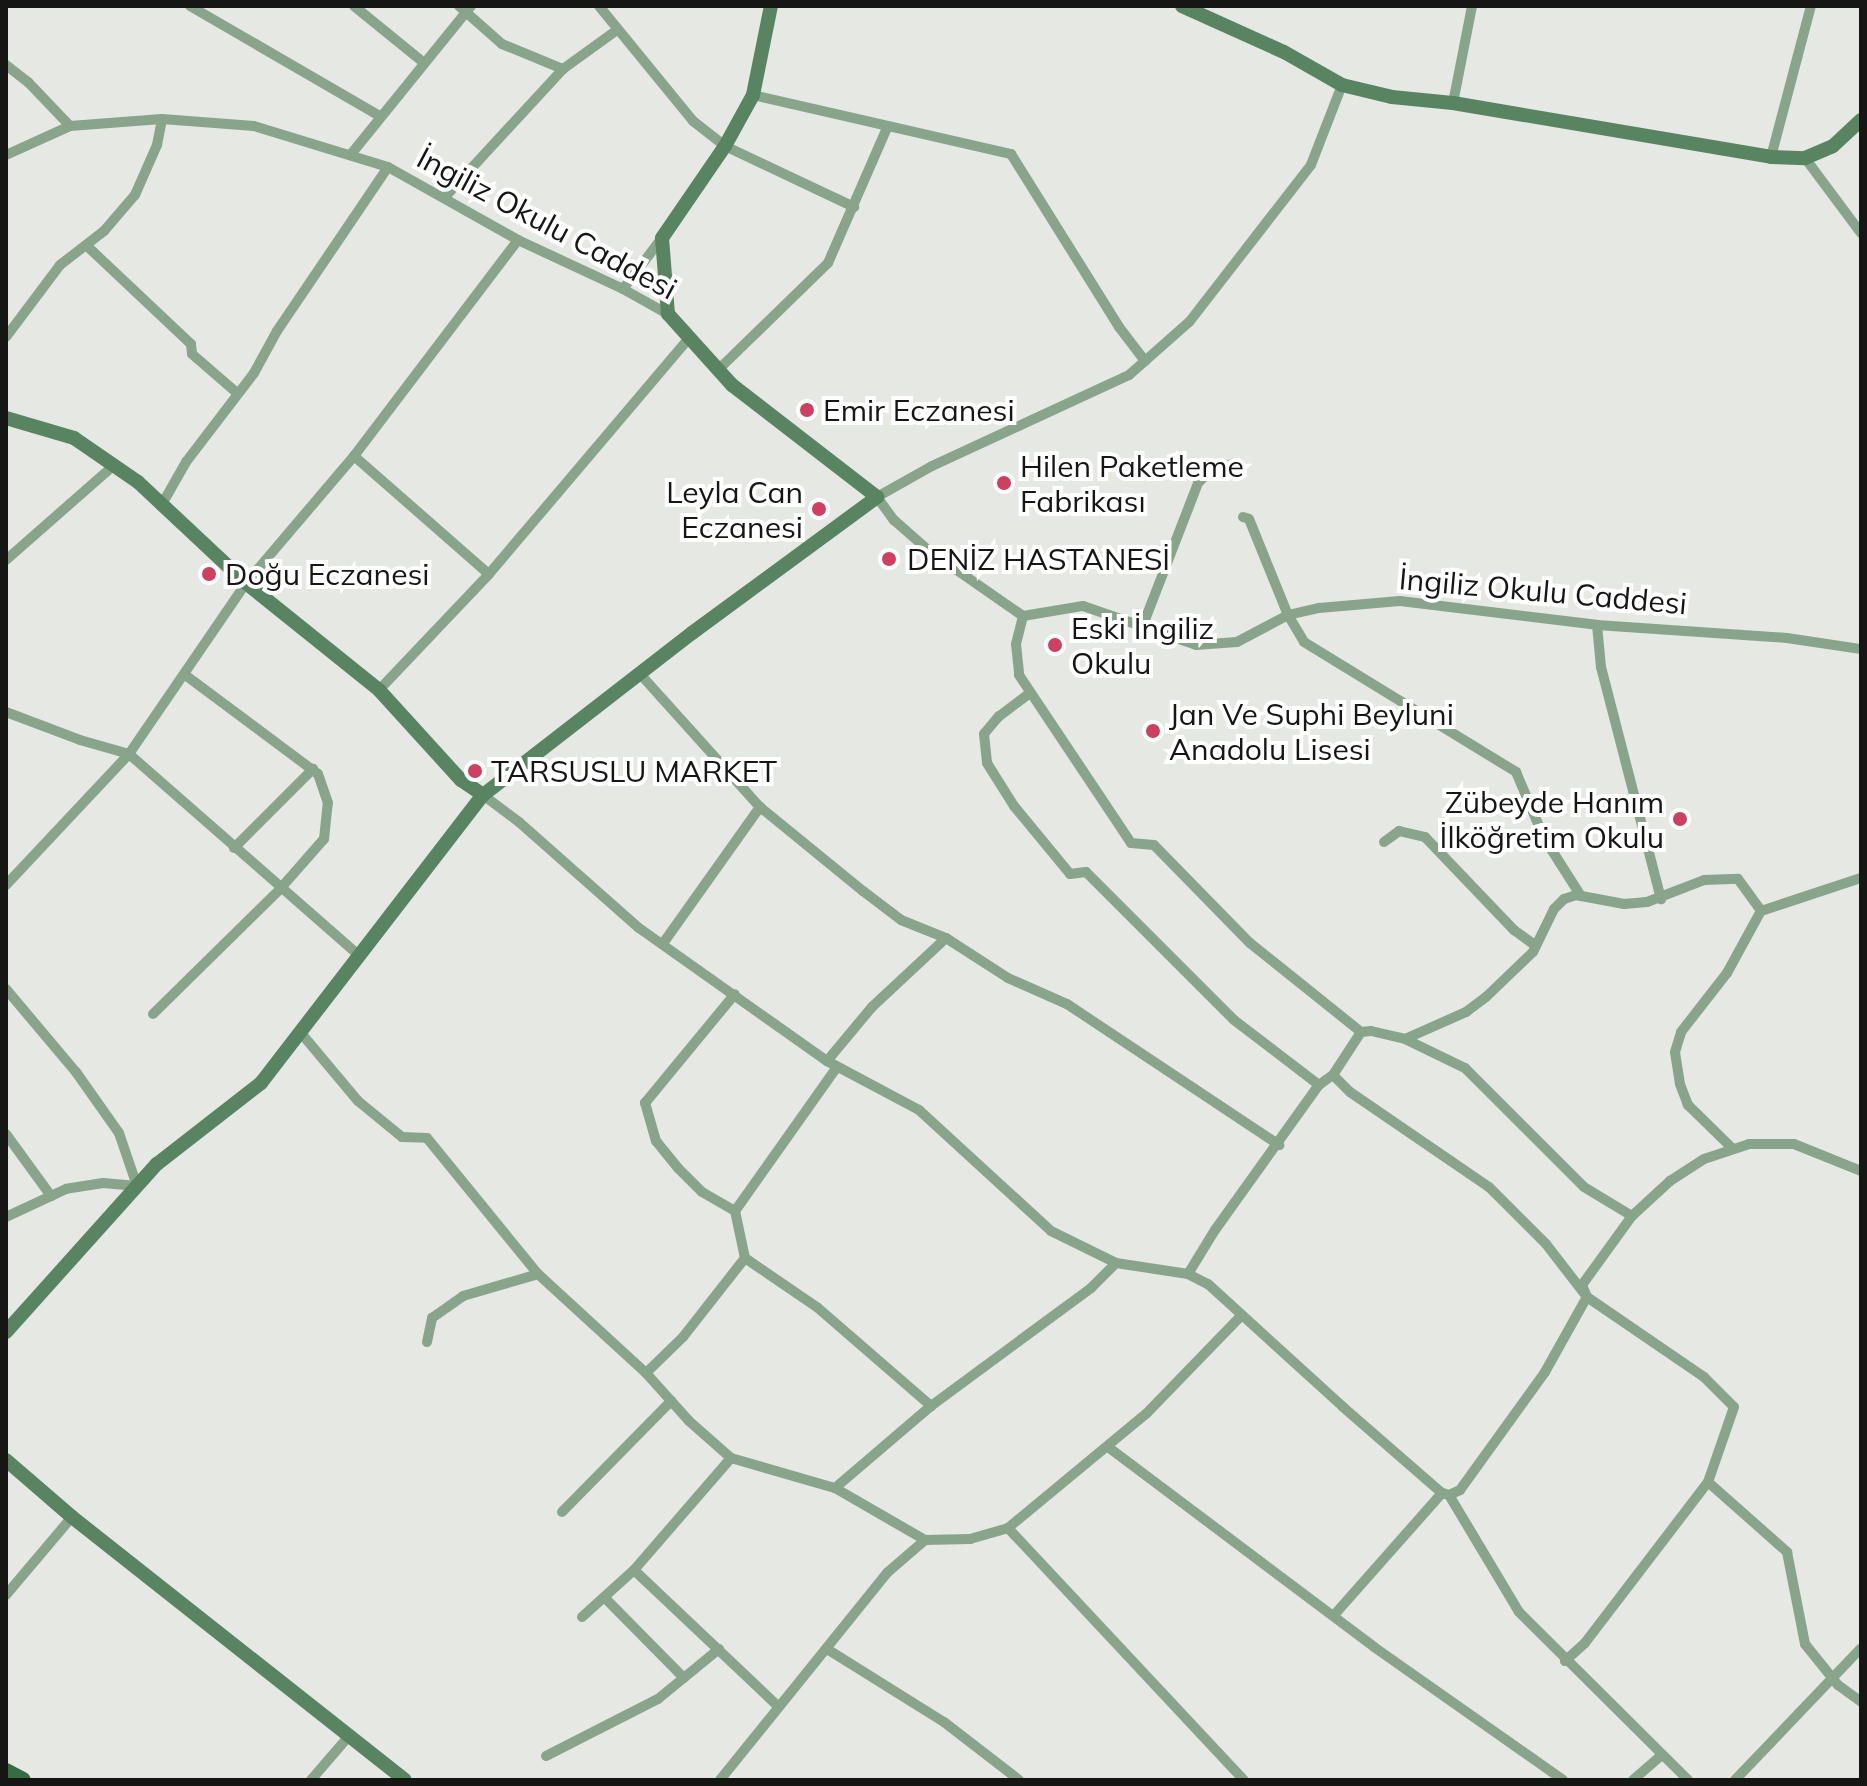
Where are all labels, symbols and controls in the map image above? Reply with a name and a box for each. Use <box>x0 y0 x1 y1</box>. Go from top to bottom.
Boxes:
street label: İngiliz Okulu Caddesi <box>411 139 683 307</box>
place label: Emir Eczanesi <box>823 392 1015 428</box>
marker: Emir Eczanesi <box>798 401 816 419</box>
place label: Hilen Paketleme Fabrikası <box>1020 448 1244 518</box>
place label: Leyla Can Eczanesi <box>666 474 803 544</box>
marker: Hilen Paketleme Fabrikası <box>995 474 1013 492</box>
marker: Leyla Can Eczanesi <box>810 500 828 518</box>
place label: DENİZ HASTANESİ <box>907 541 1170 577</box>
marker: DENİZ HASTANESİ <box>878 548 900 570</box>
place label: Doğu Eczanesi <box>225 556 429 592</box>
street label: İngiliz Okulu Caddesi <box>1398 560 1688 622</box>
marker: Doğu Eczanesi <box>200 565 218 583</box>
place label: Eski İngiliz Okulu <box>1071 610 1214 680</box>
marker: Eski İngiliz Okulu <box>1046 636 1064 654</box>
place label: Jan Ve Suphi Beyluni Anadolu Lisesi <box>1169 696 1454 766</box>
marker: Jan Ve Suphi Beyluni Anadolu Lisesi <box>1144 722 1162 740</box>
place label: TARSUSLU MARKET <box>491 753 777 789</box>
marker: TARSUSLU MARKET <box>466 762 484 780</box>
place label: Zübeyde Hanım İlköğretim Okulu <box>1440 784 1664 854</box>
marker: Zübeyde Hanım İlköğretim Okulu <box>1671 810 1689 828</box>

